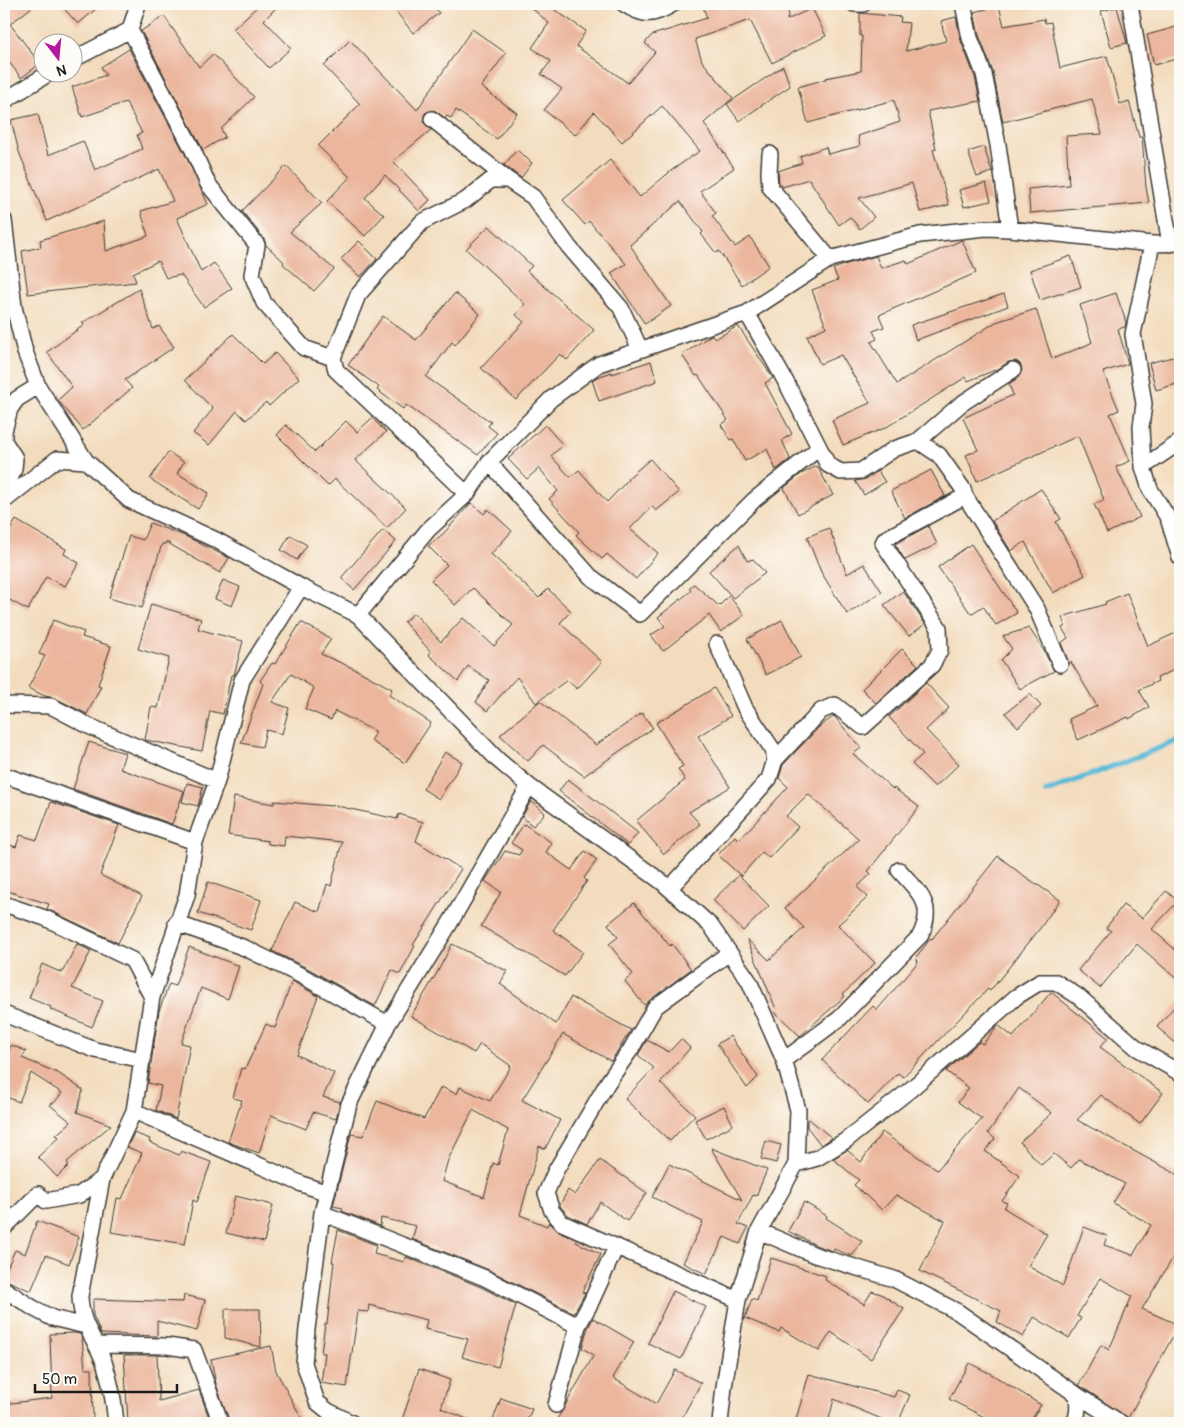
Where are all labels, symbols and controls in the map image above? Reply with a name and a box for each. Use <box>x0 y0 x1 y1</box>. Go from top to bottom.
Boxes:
north arrow <box>32 32 82 82</box>
text: N <box>55 61 68 79</box>
scale bar <box>35 1362 178 1394</box>
text: 50 m <box>42 1370 77 1389</box>

